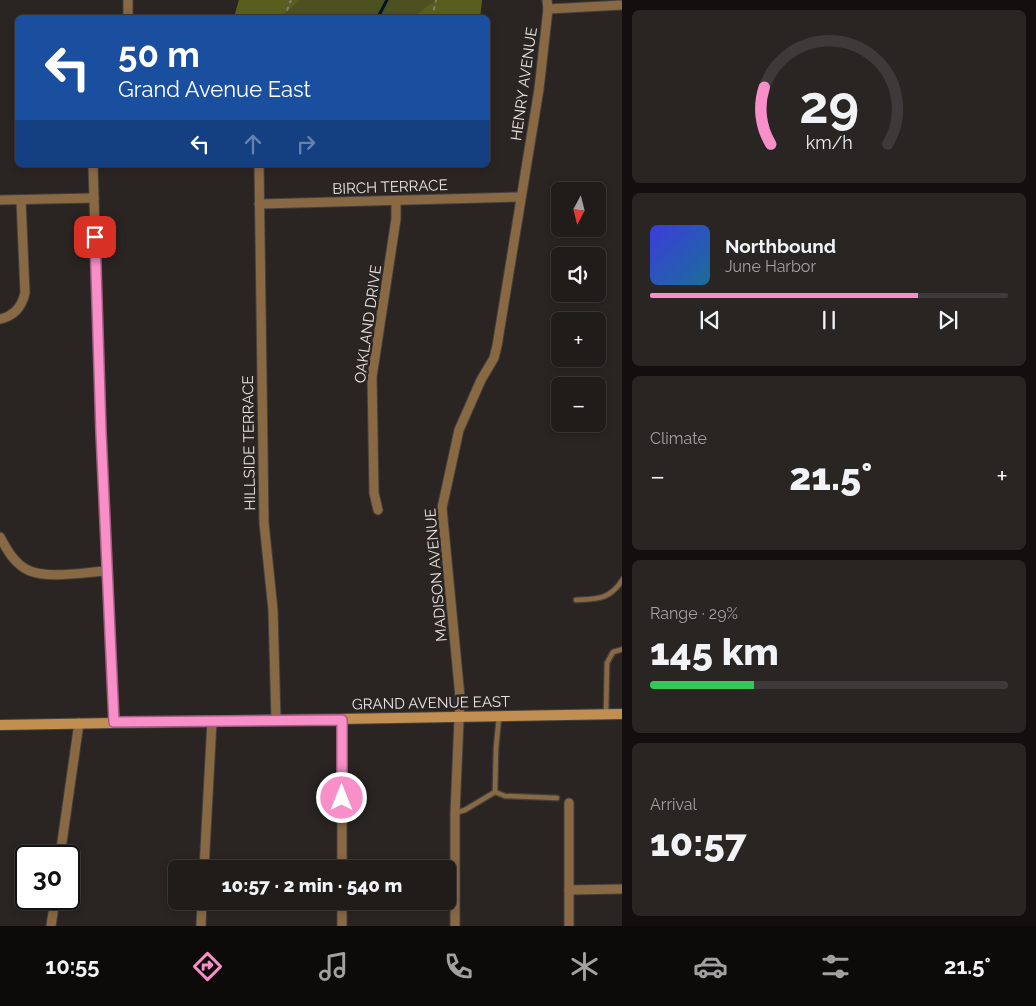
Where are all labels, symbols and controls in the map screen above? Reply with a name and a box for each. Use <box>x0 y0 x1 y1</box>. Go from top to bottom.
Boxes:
street label: HENRY AVENUE <box>507 26 541 142</box>
text: 50 m <box>118 34 200 75</box>
icon: left <box>35 35 100 100</box>
text: 29 <box>799 74 859 135</box>
text: Grand Avenue East <box>118 76 311 102</box>
icon: left <box>186 130 214 158</box>
icon: ahead <box>239 130 267 158</box>
icon: right <box>292 130 320 158</box>
text: km/h <box>805 132 853 153</box>
street label: BIRCH TERRACE <box>332 176 448 198</box>
north arrow <box>551 182 606 238</box>
map controls <box>551 182 606 432</box>
pin <box>74 216 116 258</box>
icon: arrive <box>81 223 109 251</box>
text: Northbound <box>725 235 836 257</box>
button: sound <box>551 247 606 302</box>
text: June Harbor <box>725 257 816 276</box>
street label: OAKLAND DRIVE <box>351 264 385 384</box>
icon: previous <box>696 306 724 334</box>
icon: pause <box>815 306 843 334</box>
icon: next <box>934 306 962 334</box>
button: + <box>551 312 606 367</box>
street label: HILLSIDE TERRACE <box>239 375 259 511</box>
button: − <box>551 377 606 432</box>
text: Climate <box>650 429 707 448</box>
text: 21.5° <box>789 454 872 499</box>
text: − <box>650 460 665 493</box>
text: + <box>996 460 1008 493</box>
street label: MADISON AVENUE <box>421 508 451 642</box>
text: Range · 29% <box>650 604 738 623</box>
text: 145 km <box>650 629 779 674</box>
street label: GRAND AVENUE EAST <box>352 693 510 713</box>
position arrow <box>315 771 367 823</box>
text: Arrival <box>650 795 697 814</box>
text: 10:57 <box>650 820 747 865</box>
speed limit sign: 30 <box>15 845 80 910</box>
text: 10:57 · 2 min · 540 m <box>222 874 402 896</box>
icon: directions <box>190 949 225 984</box>
icon: music <box>316 949 351 984</box>
icon: phone <box>441 949 476 984</box>
icon: climate <box>567 949 602 984</box>
icon: car <box>693 949 728 984</box>
icon: filters <box>818 949 853 984</box>
text: 10:55 <box>45 953 100 979</box>
text: 21.5° <box>944 953 991 979</box>

